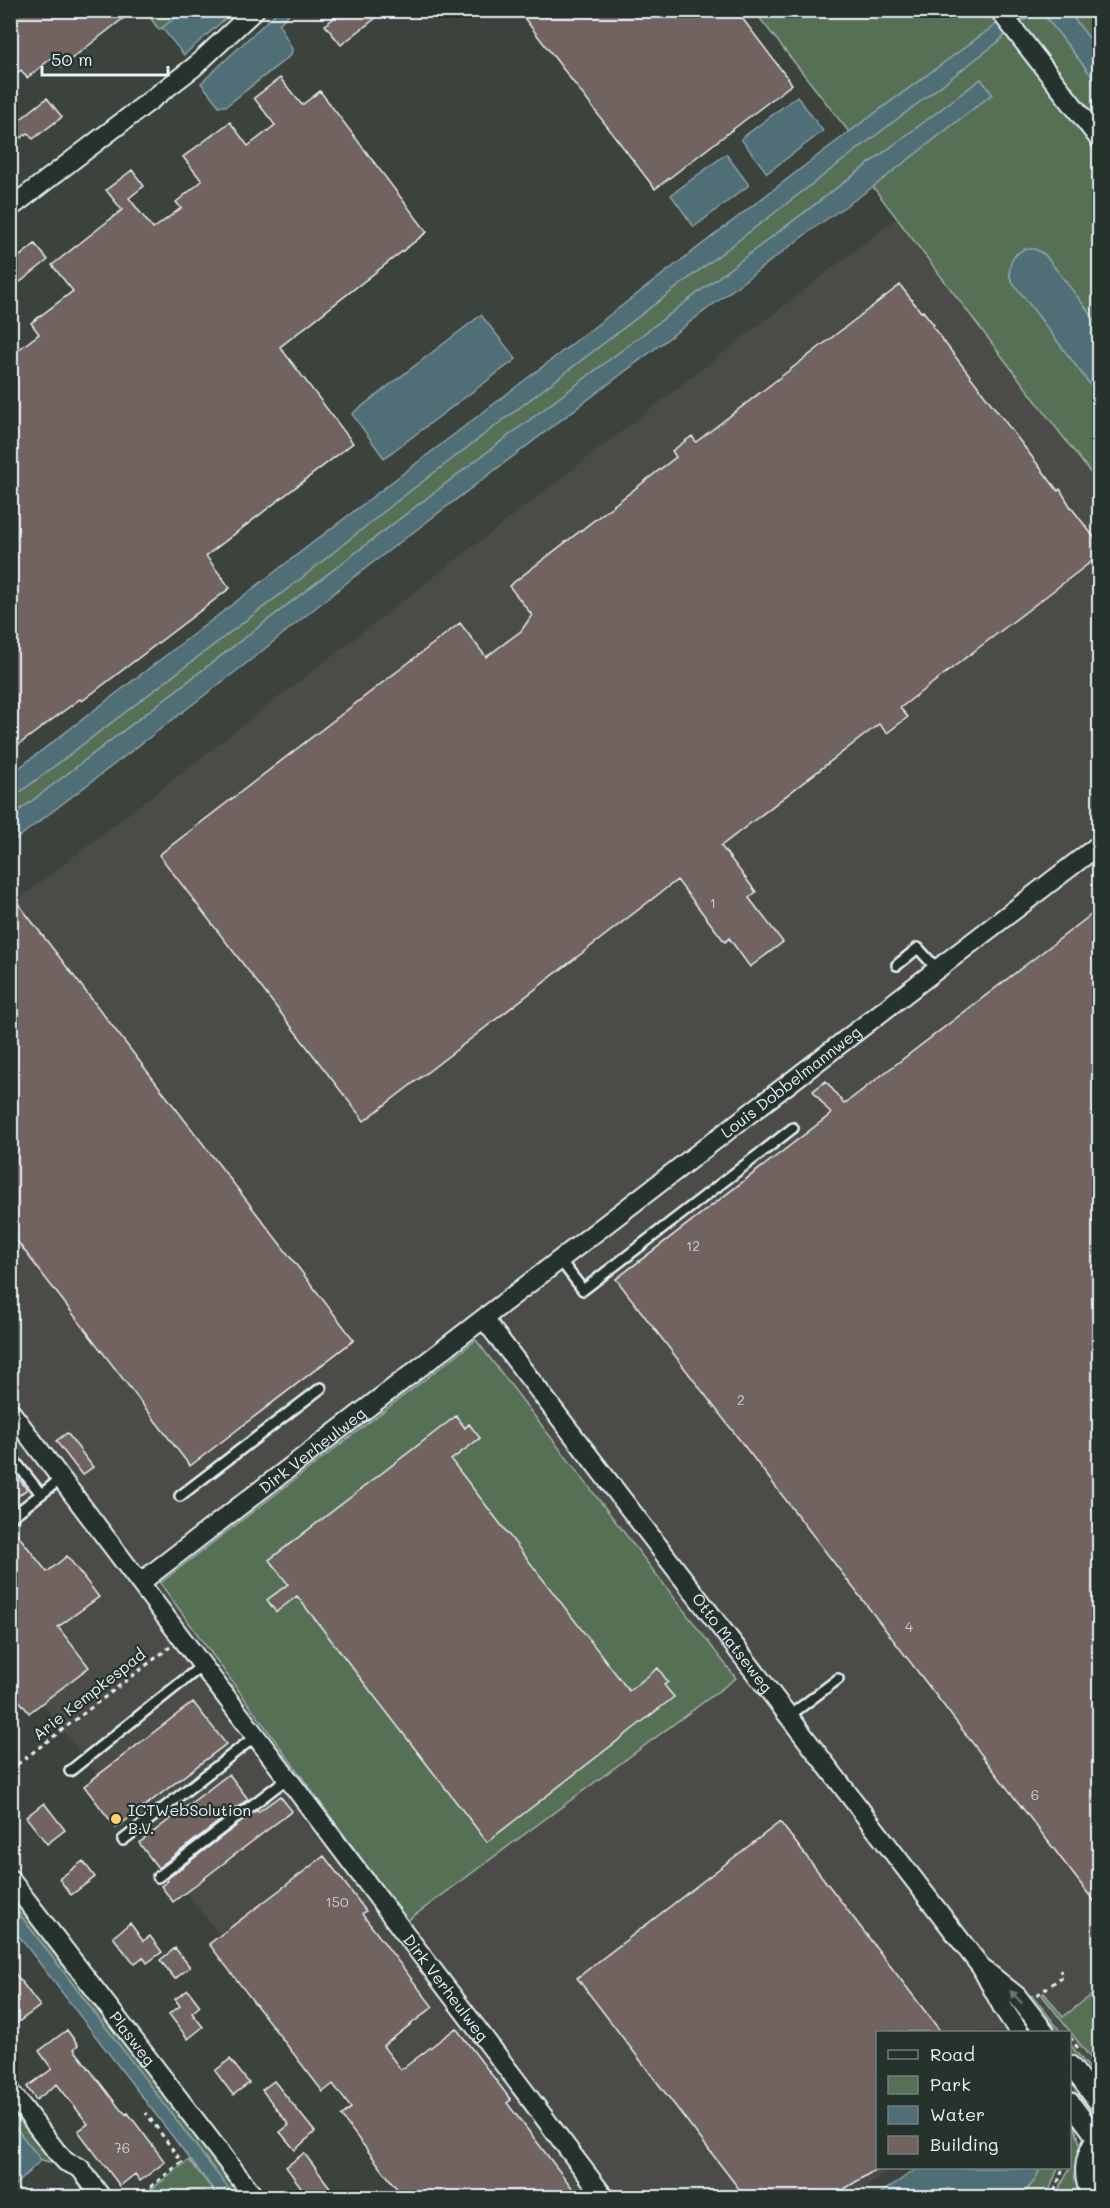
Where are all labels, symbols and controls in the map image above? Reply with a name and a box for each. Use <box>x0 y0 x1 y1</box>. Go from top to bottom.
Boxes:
scale bar <box>42 39 168 77</box>
text: 50 m <box>51 47 93 71</box>
house number: 1 <box>710 893 716 912</box>
street label: Louis Dobbelmannweg <box>716 1021 865 1142</box>
house number: 12 <box>686 1236 700 1255</box>
house number: 2 <box>737 1390 745 1409</box>
street label: Dirk Verheulweg <box>254 1402 369 1498</box>
street label: Otto Matseweg <box>688 1588 778 1697</box>
house number: 4 <box>905 1617 914 1636</box>
street label: Arie Kempkespad <box>28 1643 149 1744</box>
house number: 6 <box>1031 1785 1039 1804</box>
place label: ICTWebSolution B.V. <box>128 1799 251 1838</box>
marker: ICTWebSolution B.V. <box>109 1812 123 1826</box>
house number: 150 <box>325 1892 349 1911</box>
street label: Dirk Verheulweg <box>399 1930 494 2045</box>
one-way arrow <box>1009 1989 1023 2004</box>
street label: Plasweg <box>105 2007 160 2070</box>
legend <box>876 2031 1071 2169</box>
text: Road <box>930 2042 975 2066</box>
text: Park <box>930 2072 971 2096</box>
text: Water <box>930 2102 985 2126</box>
text: Building <box>930 2132 998 2156</box>
house number: 76 <box>114 2138 130 2157</box>

